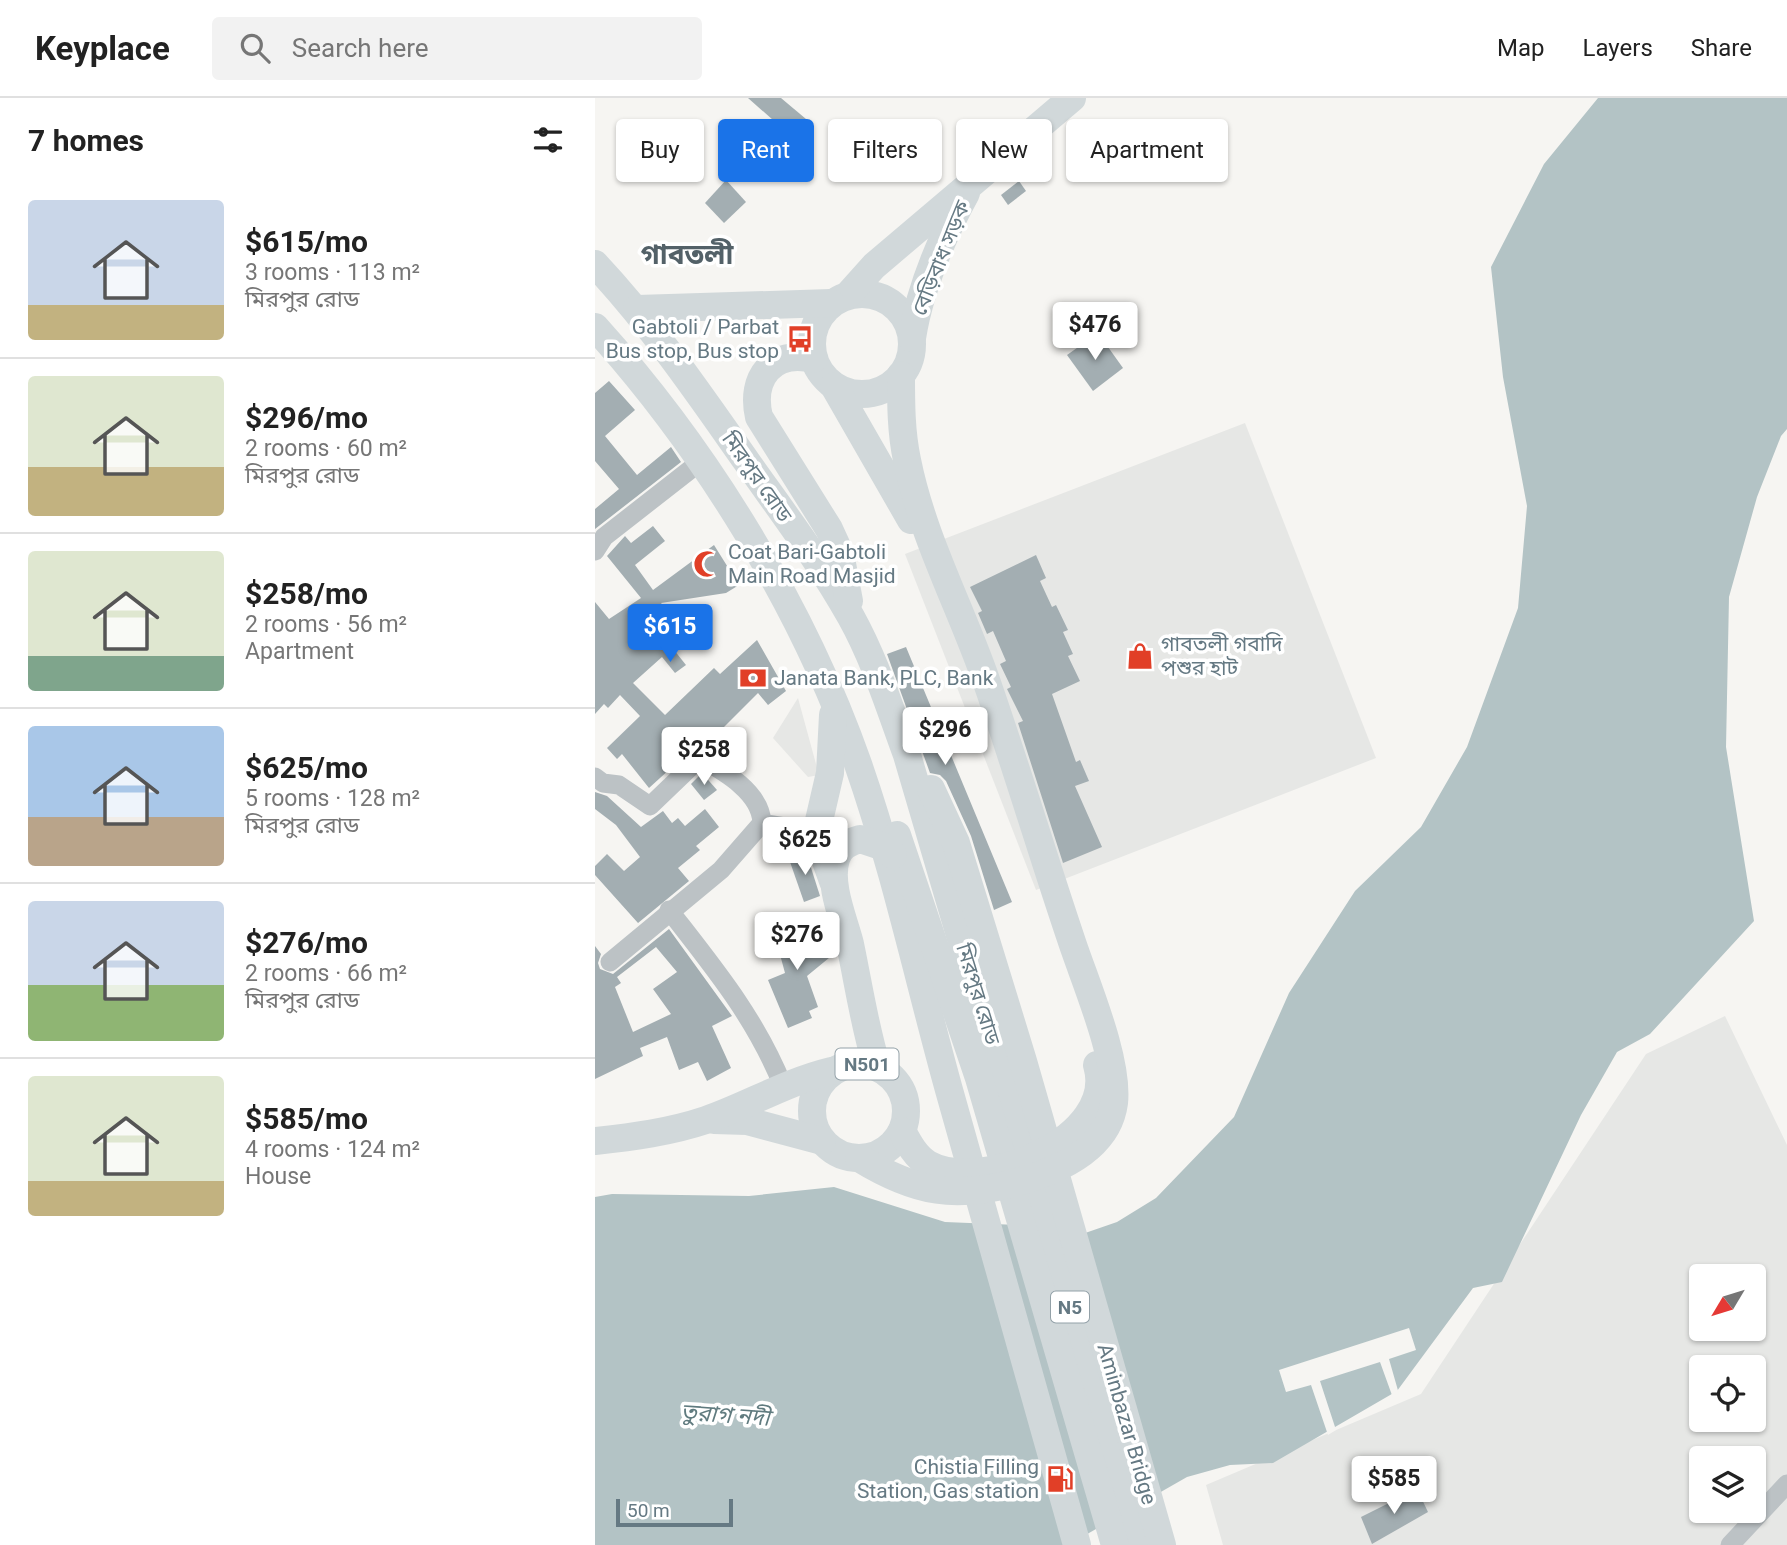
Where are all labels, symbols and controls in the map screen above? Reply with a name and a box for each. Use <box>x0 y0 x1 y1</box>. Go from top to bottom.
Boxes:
search box <box>212 17 702 80</box>
text: Keyplace <box>35 29 170 68</box>
icon: search <box>236 29 274 67</box>
text: Search here <box>292 33 429 63</box>
text: Map <box>1497 34 1545 62</box>
text: Layers <box>1583 34 1653 62</box>
text: Share <box>1691 34 1752 62</box>
chip: Buy <box>616 119 704 182</box>
chip: Rent <box>718 119 814 182</box>
chip: Filters <box>828 119 942 182</box>
chip: New <box>956 119 1052 182</box>
chip: Apartment <box>1066 119 1228 182</box>
icon: filters <box>529 121 567 159</box>
text: 7 homes <box>28 123 144 158</box>
street label: বেড়িবাধ সড়ক <box>907 196 975 319</box>
text: $615/mo <box>245 224 368 259</box>
icon: home <box>84 228 168 312</box>
district label: গাবতলী <box>641 238 734 271</box>
text: 3 rooms · 113 m² <box>245 259 420 286</box>
text: মিরপুর রোড <box>245 286 359 313</box>
pin: $476 <box>1054 302 1136 362</box>
text: $476 <box>1069 311 1121 338</box>
place label: Gabtoli / Parbat Bus stop, Bus stop <box>606 315 779 363</box>
bus stop icon: Gabtoli / Parbat Bus stop, Bus stop <box>785 324 815 354</box>
text: $296/mo <box>245 400 368 435</box>
icon: home <box>84 404 168 488</box>
street label: মিরপুর রোড <box>717 427 797 527</box>
text: 2 rooms · 60 m² <box>245 435 407 462</box>
text: মিরপুর রোড <box>245 462 359 489</box>
place label: Coat Bari-Gabtoli Main Road Masjid <box>728 540 896 588</box>
mosque icon: Coat Bari-Gabtoli Main Road Masjid <box>692 549 722 579</box>
text: $258/mo <box>245 576 368 611</box>
icon: home <box>84 579 168 663</box>
pin: $615 <box>629 604 711 664</box>
text: 2 rooms · 56 m² <box>245 611 407 638</box>
text: $615 <box>644 613 696 640</box>
place label: গাবতলী গবাদি পশুর হাট <box>1161 632 1283 680</box>
text: Apartment <box>245 638 354 665</box>
shop icon: গাবতলী গবাদি পশুর হাট <box>1125 641 1155 671</box>
bank icon: Janata Bank, PLC, Bank <box>738 663 768 693</box>
place label: Janata Bank, PLC, Bank <box>774 666 994 690</box>
pin: $296 <box>904 708 986 767</box>
text: $296 <box>919 716 971 743</box>
pin: $258 <box>663 728 745 787</box>
text: $258 <box>678 736 730 763</box>
text: $625/mo <box>245 750 368 785</box>
icon: home <box>84 754 168 838</box>
text: 5 rooms · 128 m² <box>245 785 420 812</box>
text: মিরপুর রোড <box>245 812 359 839</box>
pin: $625 <box>764 818 846 877</box>
text: $625 <box>779 826 831 853</box>
pin: $276 <box>756 912 838 972</box>
text: $276 <box>771 921 823 948</box>
text: $276/mo <box>245 925 368 960</box>
icon: home <box>84 929 168 1013</box>
street label: মিরপুর রোড <box>951 940 1005 1048</box>
text: 2 rooms · 66 m² <box>245 960 407 987</box>
text: মিরপুর রোড <box>245 987 359 1014</box>
road number: N501 <box>835 1048 899 1080</box>
text: $585/mo <box>245 1101 368 1136</box>
icon: home <box>84 1104 168 1188</box>
text: 4 rooms · 124 m² <box>245 1136 420 1163</box>
text: House <box>245 1163 311 1190</box>
north arrow <box>1689 1264 1766 1340</box>
map controls <box>1689 1264 1766 1523</box>
road number: N5 <box>1051 1292 1089 1322</box>
street label: Aminbazar Bridge <box>1093 1341 1161 1507</box>
button: locate <box>1689 1355 1766 1432</box>
water label: তুরাগ নদী <box>680 1398 774 1432</box>
button: layers <box>1689 1446 1766 1523</box>
place label: Chistia Filling Station, Gas station <box>857 1455 1039 1503</box>
pin: $585 <box>1353 1456 1435 1516</box>
fuel station icon: Chistia Filling Station, Gas station <box>1045 1464 1075 1494</box>
text: $585 <box>1368 1465 1420 1492</box>
scale bar <box>616 1496 733 1528</box>
text: 50 m <box>627 1499 670 1522</box>

